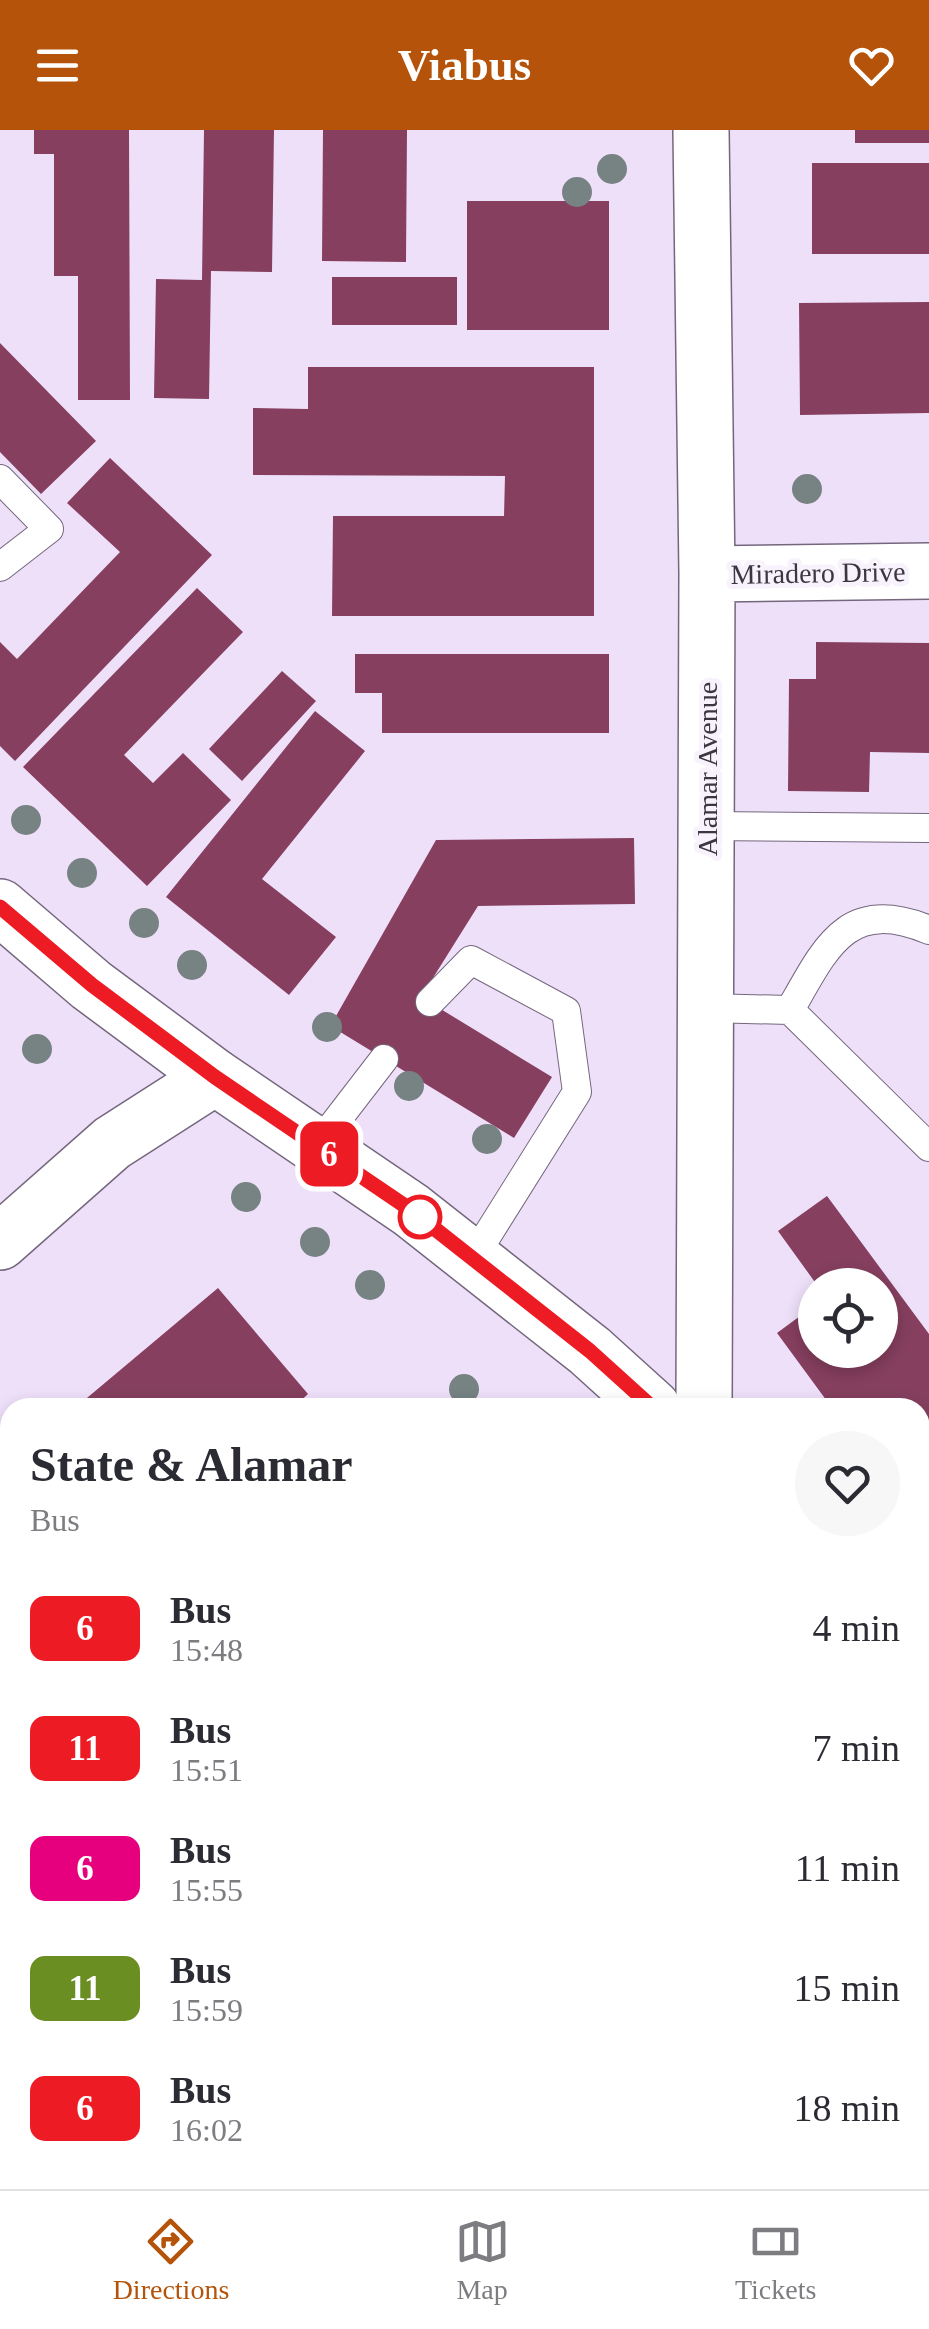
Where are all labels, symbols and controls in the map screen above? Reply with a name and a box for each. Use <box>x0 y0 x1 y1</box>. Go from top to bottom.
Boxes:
icon: menu <box>30 38 85 93</box>
icon: heart <box>844 38 899 93</box>
text: Viabus <box>398 40 531 90</box>
street label: Miradero Drive <box>730 556 906 590</box>
street label: Alamar Avenue <box>692 682 723 856</box>
line badge: 6 <box>296 1122 362 1186</box>
text: 6 <box>320 1135 338 1174</box>
unlabelled marker <box>399 1196 441 1238</box>
map controls <box>798 1268 898 1368</box>
button: locate <box>798 1268 898 1368</box>
button: heart <box>795 1431 900 1536</box>
text: State & Alamar <box>30 1438 353 1491</box>
text: Bus <box>30 1502 80 1538</box>
text: Bus <box>170 1589 231 1631</box>
text: 4 min <box>812 1607 900 1649</box>
text: 6 <box>76 1609 94 1648</box>
text: 15:48 <box>170 1632 243 1668</box>
text: Bus <box>170 1709 231 1751</box>
text: 7 min <box>812 1727 900 1769</box>
text: 11 <box>68 1729 102 1768</box>
text: 15:51 <box>170 1752 243 1788</box>
text: Bus <box>170 1829 231 1871</box>
text: 11 min <box>795 1847 900 1889</box>
text: 6 <box>76 1849 94 1888</box>
text: 15:55 <box>170 1872 243 1908</box>
text: Bus <box>170 1949 231 1991</box>
text: 15 min <box>793 1967 900 2009</box>
text: 11 <box>68 1969 102 2008</box>
text: 15:59 <box>170 1992 243 2028</box>
text: Bus <box>170 2069 231 2111</box>
text: 18 min <box>793 2087 900 2129</box>
text: 6 <box>76 2089 94 2128</box>
text: 16:02 <box>170 2112 243 2148</box>
tab: Directions <box>113 2214 229 2306</box>
tab: Map <box>455 2214 510 2306</box>
tab: Tickets <box>735 2214 816 2306</box>

